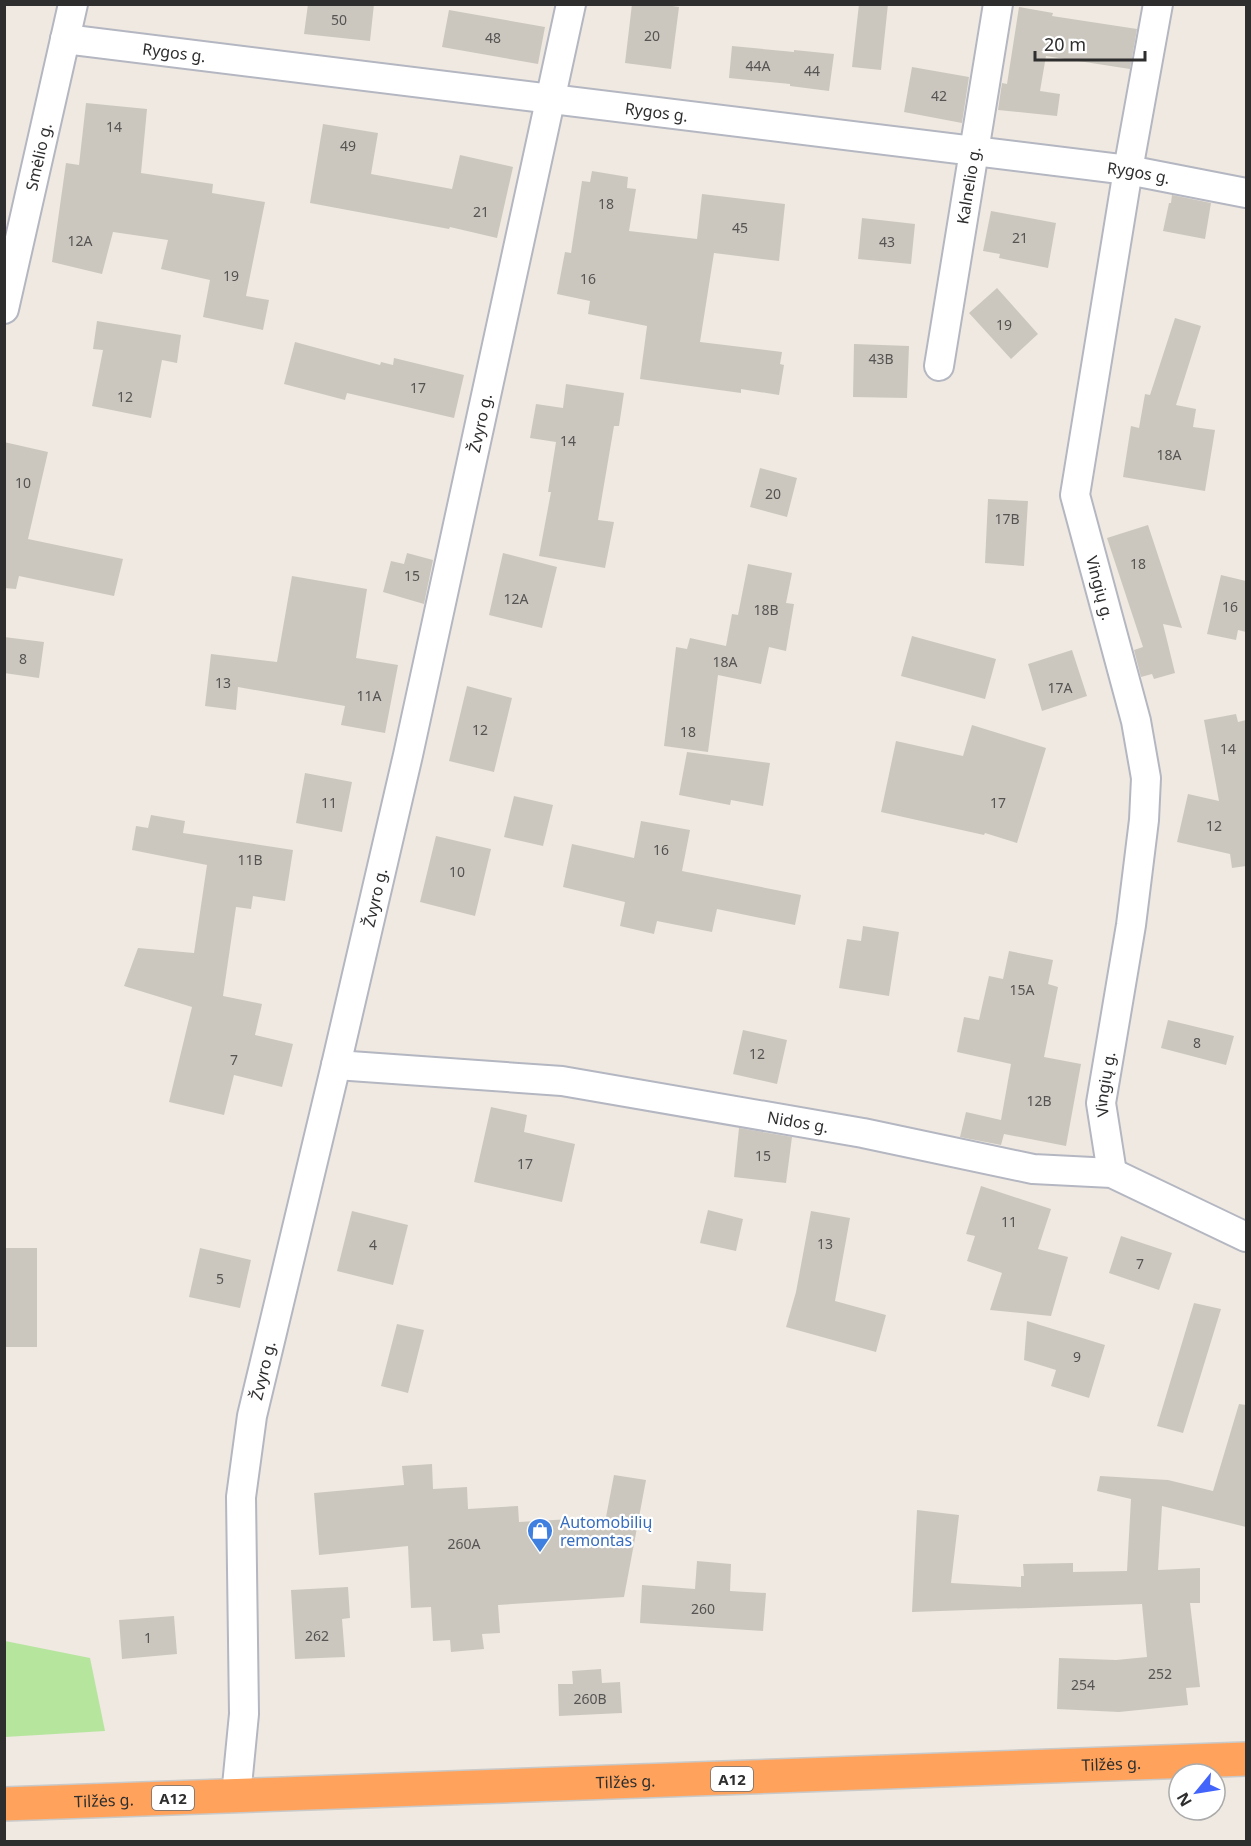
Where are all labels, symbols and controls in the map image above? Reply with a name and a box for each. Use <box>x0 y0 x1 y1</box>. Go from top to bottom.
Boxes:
house number: 50 <box>331 10 347 29</box>
scale bar <box>1035 24 1144 62</box>
house number: 20 <box>644 26 660 45</box>
house number: 48 <box>485 28 501 47</box>
text: 20 m <box>1044 32 1086 56</box>
street label: Rygos g. <box>141 38 207 67</box>
house number: 44A <box>746 56 771 75</box>
house number: 44 <box>804 61 820 80</box>
house number: 42 <box>931 86 947 105</box>
street label: Rygos g. <box>624 97 689 127</box>
house number: 14 <box>106 117 122 136</box>
street label: Smėlio g. <box>20 121 57 193</box>
house number: 49 <box>340 136 356 155</box>
street label: Kalnelio g. <box>951 145 986 226</box>
street label: Rygos g. <box>1106 157 1172 189</box>
house number: 18 <box>598 194 614 213</box>
house number: 21 <box>473 202 489 221</box>
house number: 45 <box>732 218 748 237</box>
house number: 21 <box>1012 228 1028 247</box>
house number: 12A <box>68 231 93 250</box>
house number: 43 <box>879 232 895 251</box>
house number: 19 <box>223 266 239 285</box>
house number: 16 <box>580 269 596 288</box>
house number: 19 <box>996 315 1012 334</box>
house number: 43B <box>868 349 894 368</box>
house number: 17 <box>410 378 426 397</box>
house number: 12 <box>117 387 133 406</box>
street label: Žvyro g. <box>463 392 497 455</box>
house number: 14 <box>560 431 576 450</box>
house number: 18A <box>1157 445 1182 464</box>
house number: 10 <box>15 473 31 492</box>
house number: 20 <box>765 484 781 503</box>
house number: 17B <box>994 509 1020 528</box>
street label: Vingių g. <box>1081 553 1119 623</box>
house number: 18 <box>1130 554 1146 573</box>
house number: 15 <box>404 566 420 585</box>
house number: 12A <box>504 589 529 608</box>
house number: 16 <box>1222 597 1238 616</box>
house number: 18B <box>753 600 779 619</box>
house number: 8 <box>19 649 27 668</box>
house number: 18A <box>713 652 738 671</box>
house number: 13 <box>215 673 231 692</box>
house number: 17A <box>1048 678 1073 697</box>
house number: 11A <box>357 686 382 705</box>
house number: 12 <box>472 720 488 739</box>
house number: 18 <box>680 722 696 741</box>
house number: 14 <box>1220 739 1236 758</box>
house number: 11 <box>321 793 337 812</box>
house number: 17 <box>990 793 1006 812</box>
house number: 12 <box>1206 816 1222 835</box>
house number: 16 <box>653 840 669 859</box>
house number: 11B <box>237 850 263 869</box>
house number: 10 <box>449 862 465 881</box>
street label: Žvyro g. <box>357 866 392 929</box>
house number: 15A <box>1010 980 1035 999</box>
house number: 8 <box>1193 1033 1201 1052</box>
house number: 12 <box>749 1044 765 1063</box>
house number: 7 <box>230 1050 238 1069</box>
street label: Vingių g. <box>1090 1050 1120 1118</box>
house number: 12B <box>1026 1091 1052 1110</box>
street label: Nidos g. <box>766 1106 830 1138</box>
house number: 15 <box>755 1146 771 1165</box>
house number: 17 <box>517 1154 533 1173</box>
house number: 11 <box>1001 1212 1017 1231</box>
house number: 13 <box>817 1234 833 1253</box>
house number: 4 <box>369 1235 377 1254</box>
house number: 7 <box>1136 1254 1144 1273</box>
house number: 5 <box>216 1269 224 1288</box>
street label: Žvyro g. <box>245 1339 281 1402</box>
house number: 9 <box>1073 1347 1081 1366</box>
place label: Automobilių remontas <box>560 1511 652 1551</box>
shop icon: Automobilių remontas <box>525 1516 555 1554</box>
house number: 260A <box>448 1534 481 1553</box>
house number: 260 <box>691 1599 715 1618</box>
house number: 262 <box>305 1626 329 1645</box>
house number: 1 <box>144 1628 152 1647</box>
house number: 252 <box>1148 1664 1172 1683</box>
house number: 254 <box>1071 1675 1095 1694</box>
house number: 260B <box>573 1689 607 1708</box>
street label: Tilžės g. <box>1081 1752 1142 1776</box>
north arrow <box>1167 1762 1227 1822</box>
road number: A12 <box>711 1767 753 1791</box>
street label: Tilžės g. <box>595 1769 656 1794</box>
road number: A12 <box>152 1786 194 1810</box>
street label: Tilžės g. <box>74 1788 134 1812</box>
text: N <box>1171 1788 1197 1811</box>

